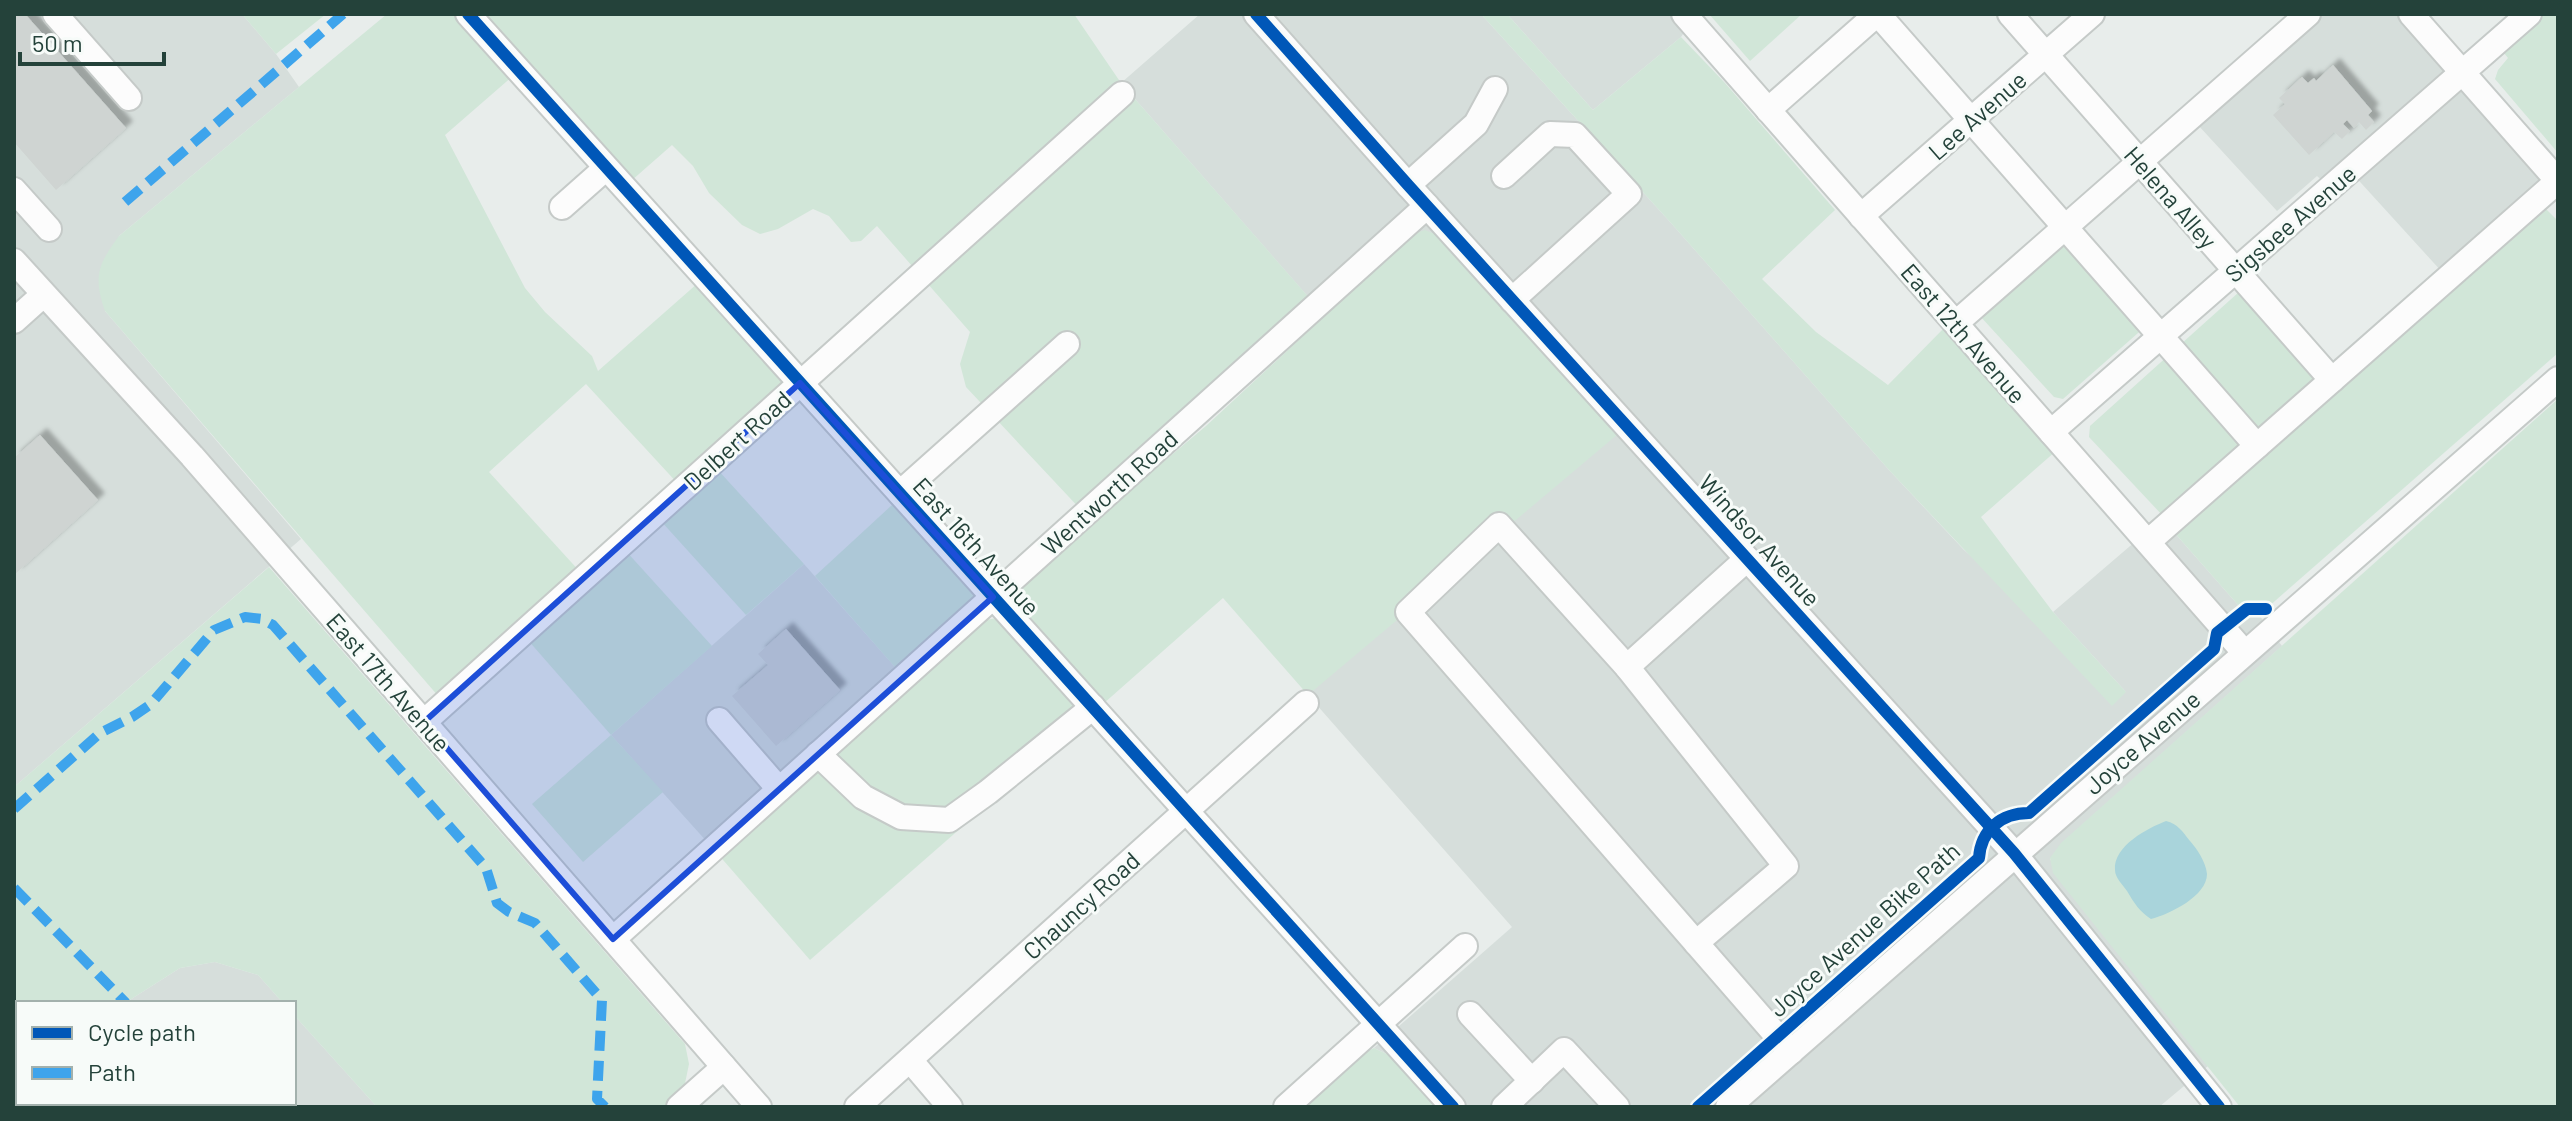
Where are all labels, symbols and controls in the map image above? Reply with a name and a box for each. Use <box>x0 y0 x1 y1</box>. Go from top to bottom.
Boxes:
scale bar <box>20 16 164 66</box>
text: 50 m <box>32 28 83 57</box>
street label: Lee Avenue <box>1922 65 2032 165</box>
street label: Helena Alley <box>2119 140 2223 254</box>
street label: Sigsbee Avenue <box>2219 158 2361 288</box>
street label: East 12th Avenue <box>1895 257 2033 409</box>
street label: Delbert Road <box>677 384 797 496</box>
street label: Wentworth Road <box>1035 423 1183 561</box>
street label: Windsor Avenue <box>1693 468 1827 612</box>
street label: East 16th Avenue <box>908 471 1046 621</box>
street label: East 17th Avenue <box>321 607 457 757</box>
street label: Joyce Avenue <box>2078 684 2206 800</box>
street label: Joyce Avenue Bike Path <box>1763 836 1965 1022</box>
street label: Chauncy Road <box>1017 845 1145 965</box>
legend <box>16 1001 296 1105</box>
text: Cycle path <box>88 1017 196 1046</box>
text: Path <box>88 1057 136 1086</box>

